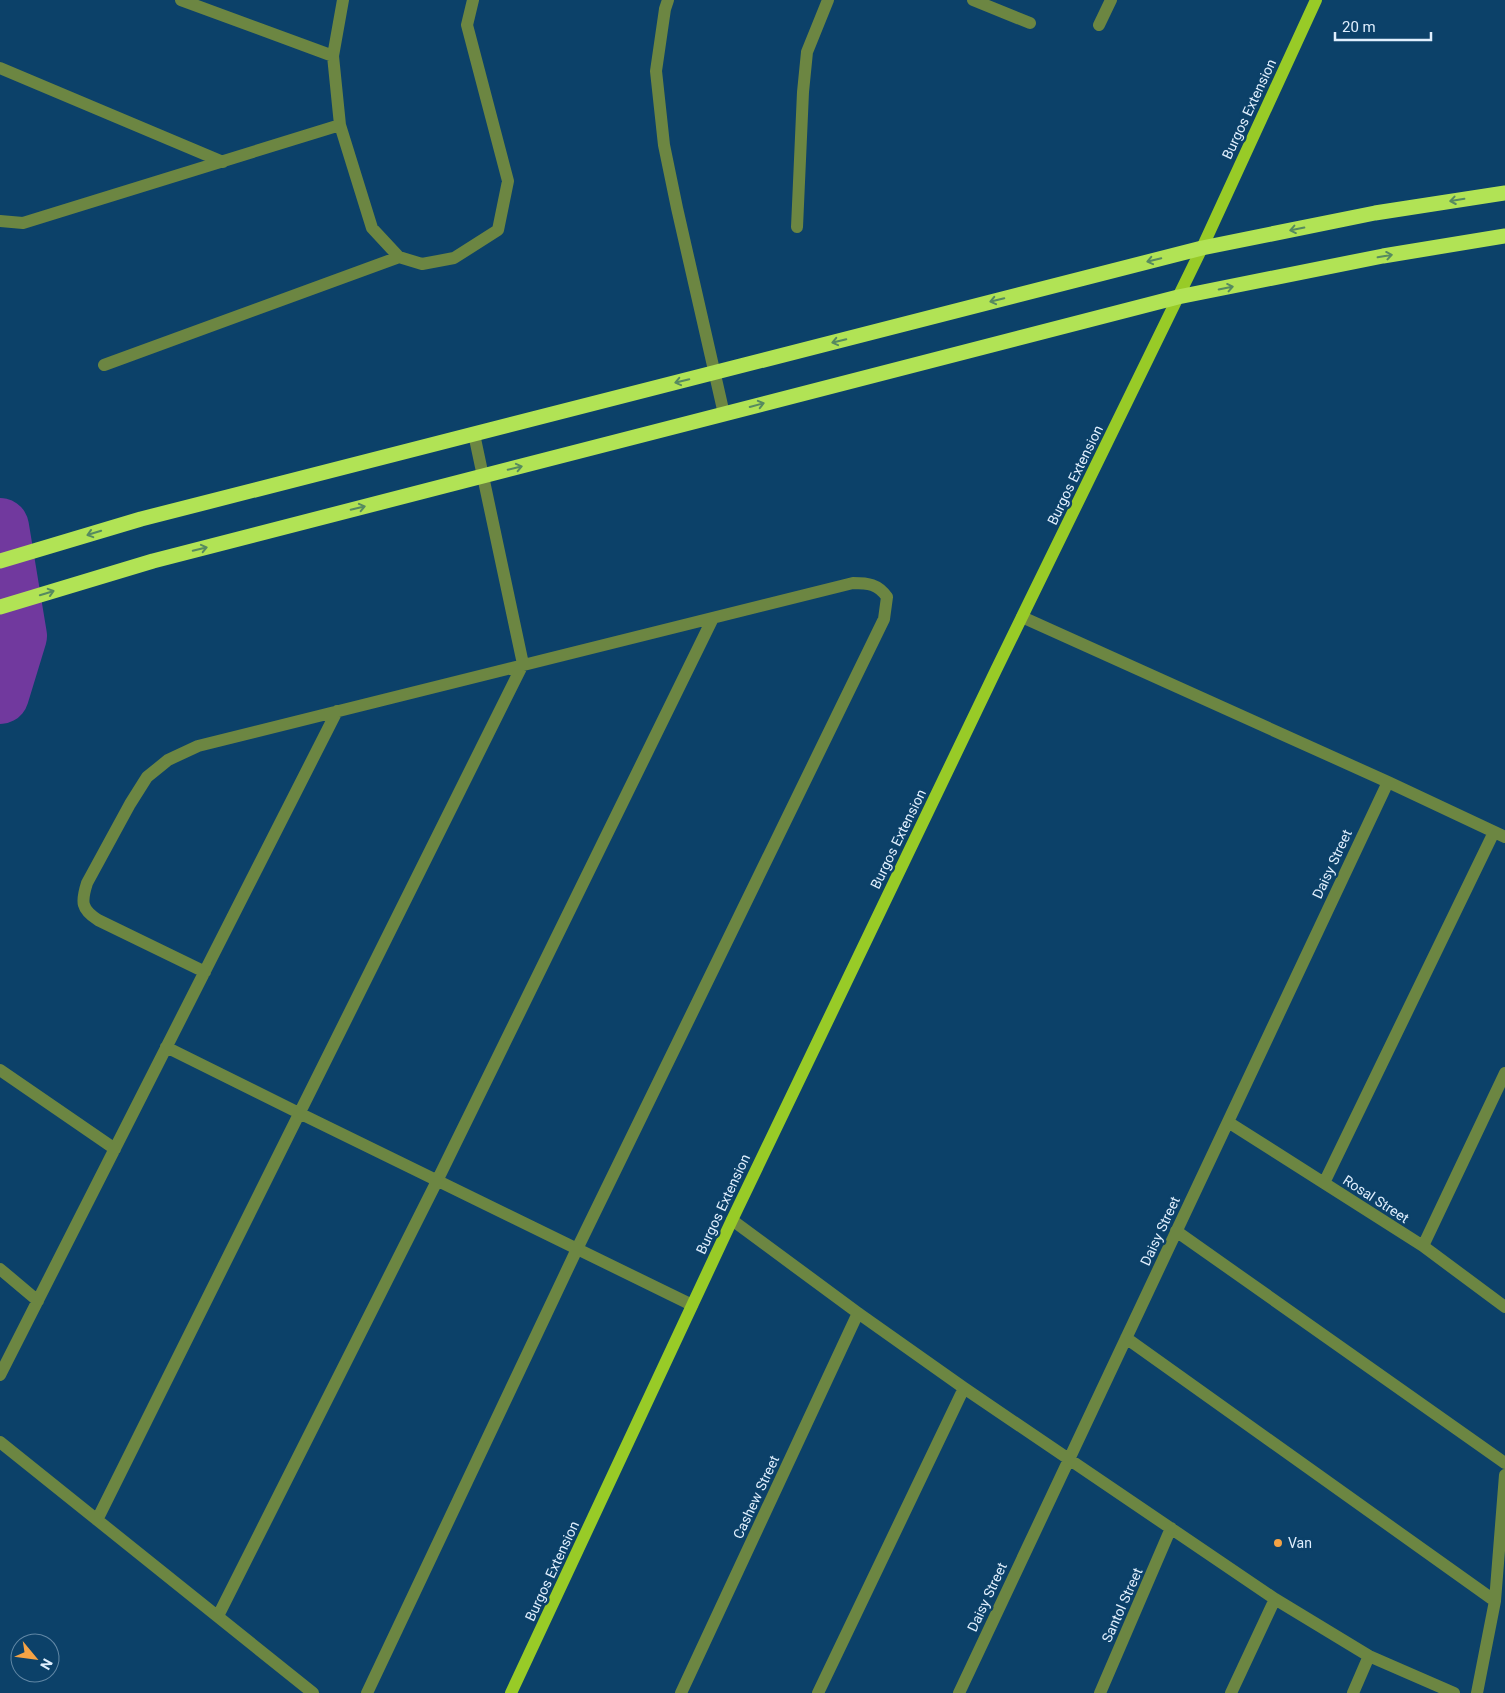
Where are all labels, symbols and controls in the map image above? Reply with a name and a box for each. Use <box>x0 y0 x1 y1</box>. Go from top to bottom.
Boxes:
scale bar <box>1335 10 1431 42</box>
text: 20 m <box>1342 18 1376 36</box>
street label: Burgos Extension <box>1219 56 1279 162</box>
one-way arrow <box>1449 195 1465 205</box>
one-way arrow <box>1289 224 1305 234</box>
one-way arrow <box>1376 250 1392 260</box>
one-way arrow <box>1147 256 1163 265</box>
one-way arrow <box>1217 282 1233 292</box>
one-way arrow <box>989 296 1005 305</box>
one-way arrow <box>832 336 848 346</box>
one-way arrow <box>674 377 690 386</box>
one-way arrow <box>749 400 765 410</box>
street label: Burgos Extension <box>1044 423 1106 527</box>
one-way arrow <box>507 462 523 472</box>
one-way arrow <box>349 503 365 512</box>
one-way arrow <box>87 529 103 539</box>
one-way arrow <box>192 543 208 553</box>
one-way arrow <box>38 587 54 597</box>
street label: Burgos Extension <box>867 787 929 891</box>
street label: Daisy Street <box>1309 826 1355 901</box>
street label: Burgos Extension <box>693 1151 753 1257</box>
street label: Rosal Street <box>1340 1172 1412 1226</box>
street label: Daisy Street <box>1137 1193 1183 1268</box>
street label: Cashew Street <box>730 1452 782 1541</box>
street label: Burgos Extension <box>522 1518 582 1624</box>
place label: Van <box>1288 1535 1312 1551</box>
marker: Van <box>1272 1537 1284 1549</box>
street label: Daisy Street <box>964 1559 1010 1634</box>
street label: Santol Street <box>1098 1565 1146 1645</box>
north arrow <box>10 1633 60 1683</box>
text: N <box>37 1656 56 1673</box>

